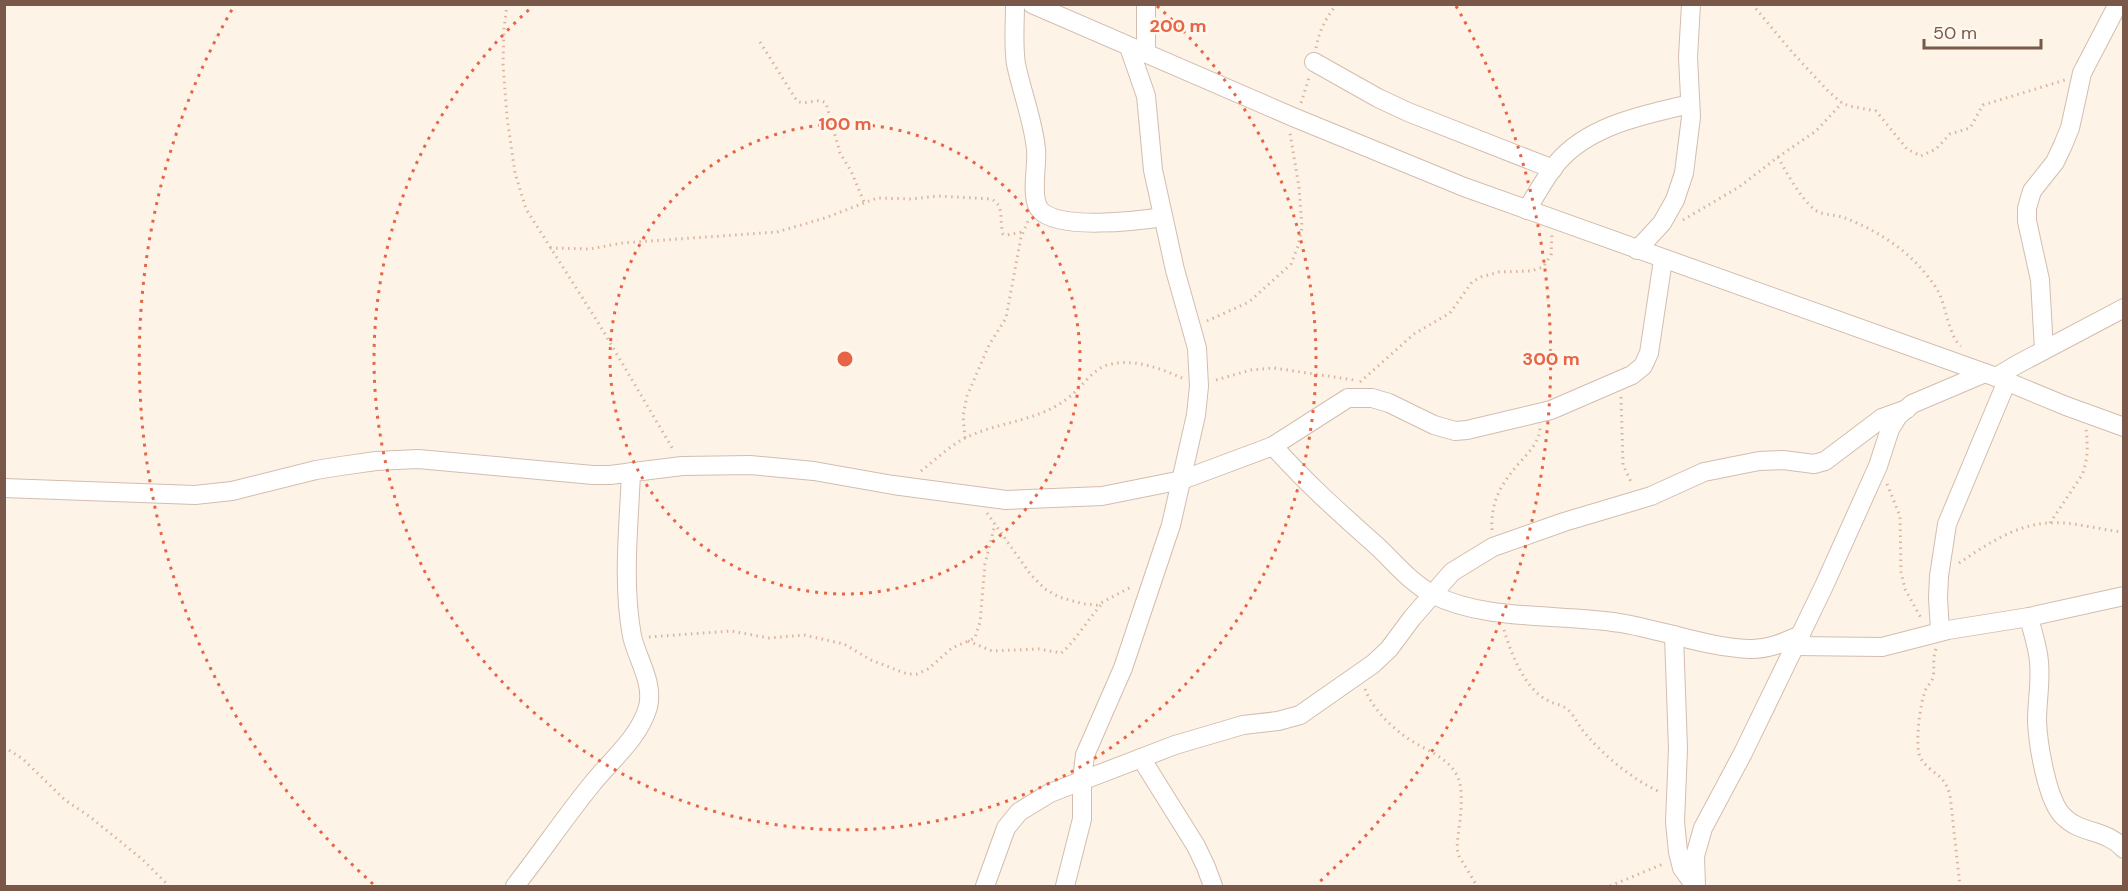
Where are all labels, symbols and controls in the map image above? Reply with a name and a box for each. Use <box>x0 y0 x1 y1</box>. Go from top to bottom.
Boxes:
scale bar <box>1924 12 2041 50</box>
text: 200 m <box>1150 14 1206 38</box>
text: 50 m <box>1933 21 1977 45</box>
text: 100 m <box>818 112 872 136</box>
text: 300 m <box>1522 347 1580 371</box>
centre of rings <box>835 349 855 369</box>

